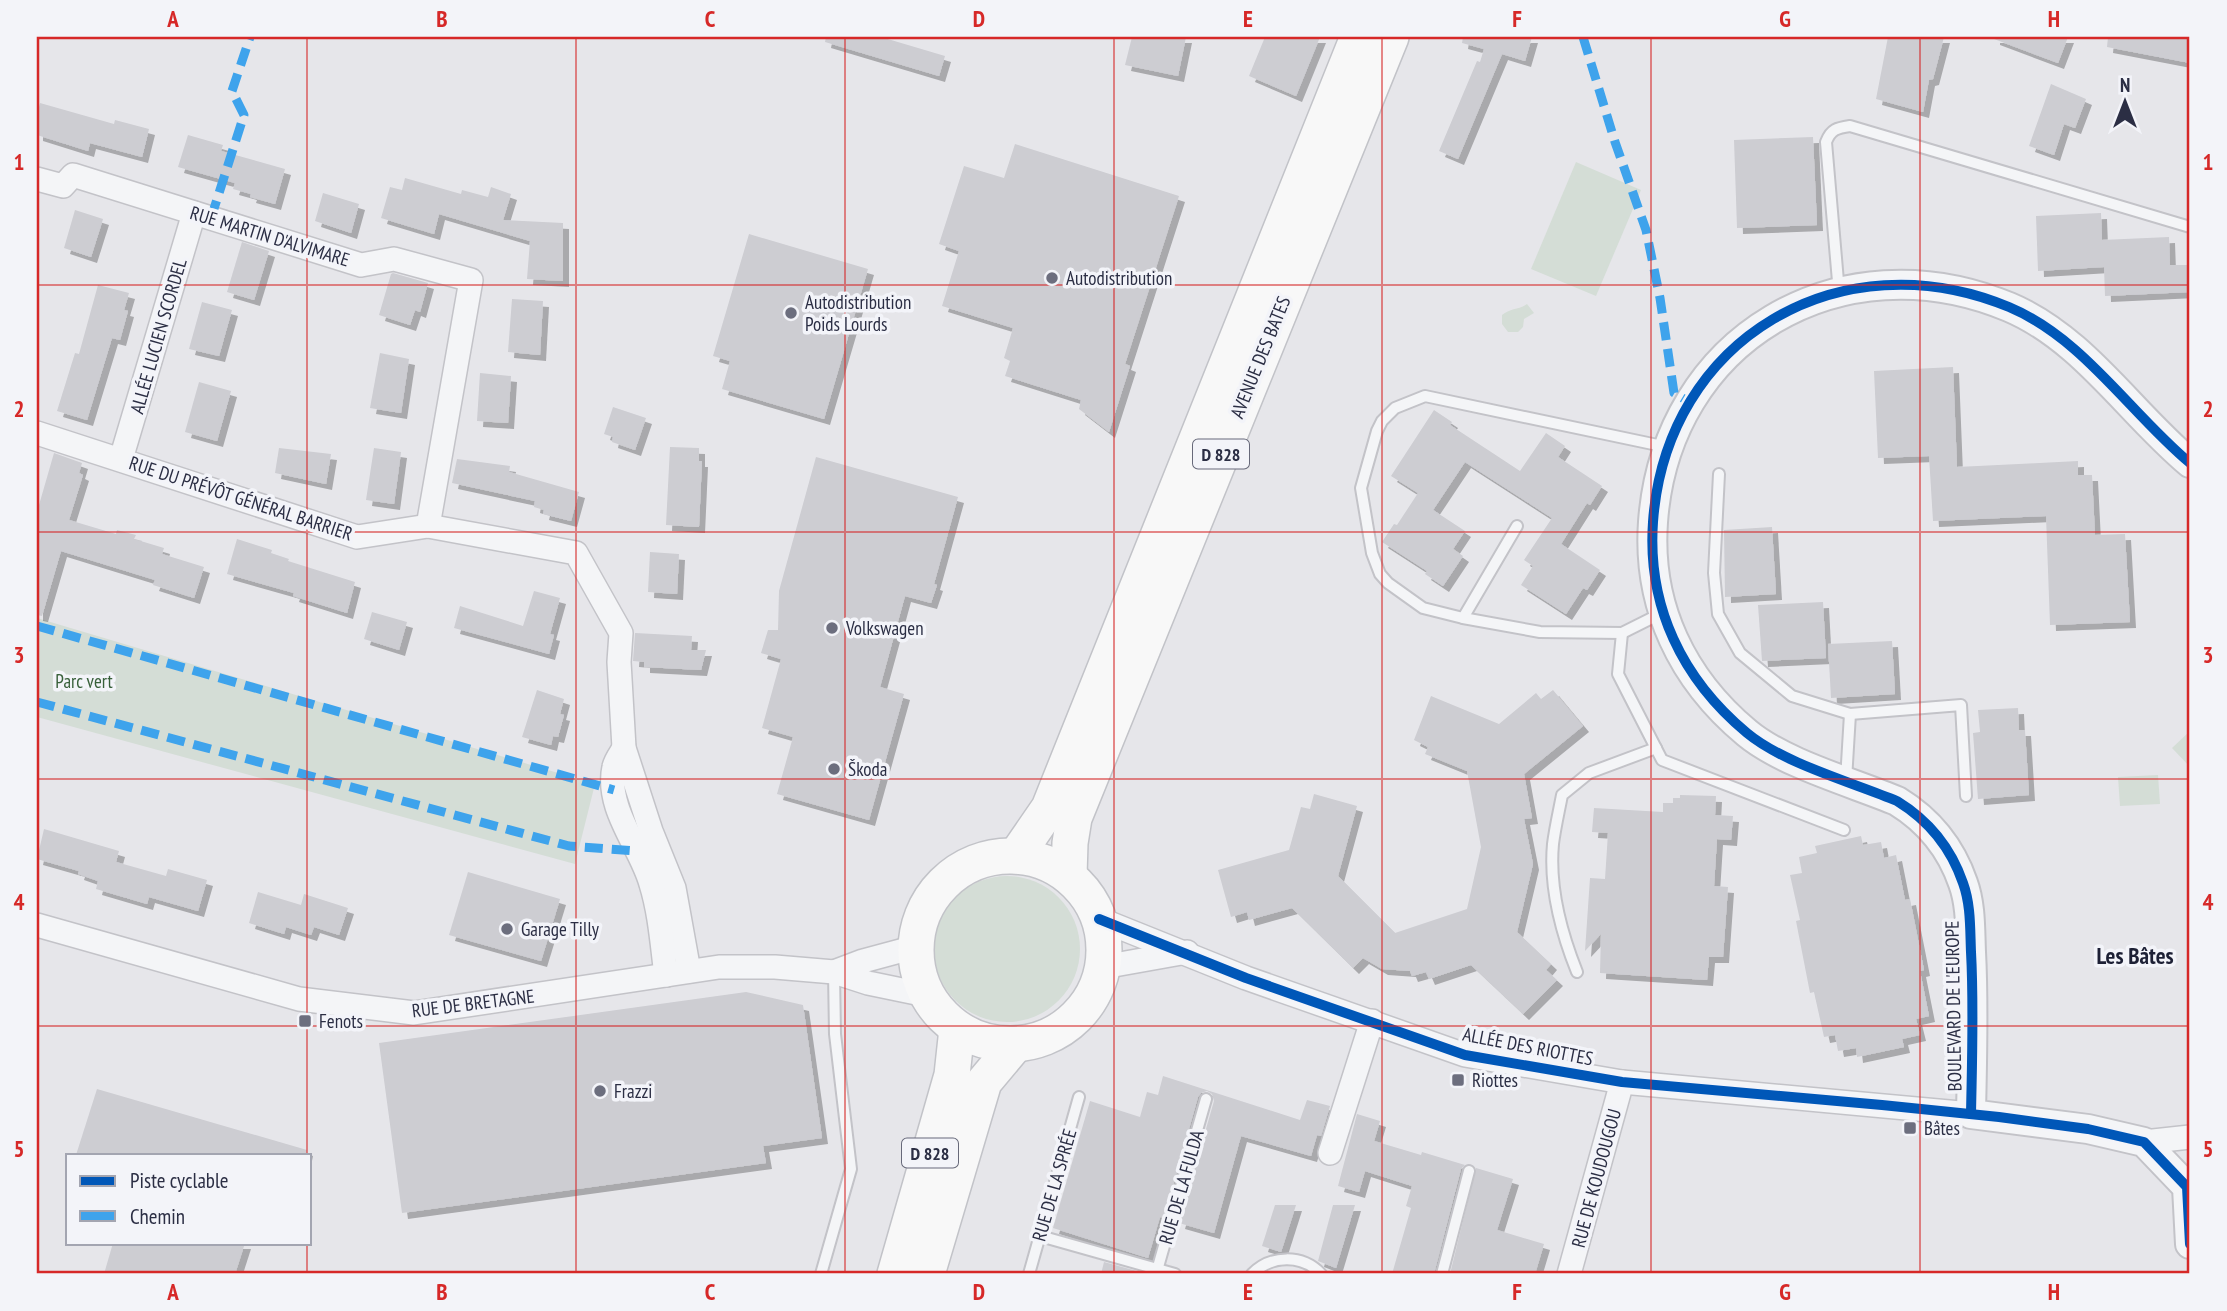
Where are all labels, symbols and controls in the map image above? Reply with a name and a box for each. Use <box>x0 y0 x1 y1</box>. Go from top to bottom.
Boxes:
text: A <box>166 4 179 33</box>
text: B <box>436 4 448 33</box>
text: C <box>705 4 716 33</box>
text: D <box>973 4 985 33</box>
text: E <box>1243 4 1253 33</box>
text: F <box>1512 4 1522 33</box>
text: G <box>1779 4 1791 33</box>
text: H <box>2048 4 2060 33</box>
north arrow <box>2090 66 2160 136</box>
text: N <box>2120 73 2130 97</box>
text: 1 <box>14 147 25 176</box>
text: 1 <box>2203 147 2214 176</box>
street label: RUE MARTIN D'ALVIMARE <box>187 200 353 272</box>
street label: ALLÉE LUCIEN SCORDEL <box>124 256 192 416</box>
place label: Autodistribution <box>1066 266 1172 290</box>
marker: Autodistribution <box>1044 270 1060 286</box>
place label: Autodistribution Poids Lourds <box>805 290 911 336</box>
street label: AVENUE DES BATES <box>1225 292 1295 422</box>
marker: Autodistribution Poids Lourds <box>783 305 799 321</box>
text: 2 <box>14 394 25 423</box>
text: 2 <box>2203 394 2214 423</box>
road number: D 828 <box>1193 440 1249 468</box>
street label: RUE DU PRÉVÔT GÉNÉRAL BARRIER <box>126 450 356 546</box>
place label: Volkswagen <box>845 616 924 640</box>
marker: Volkswagen <box>824 620 840 636</box>
text: 3 <box>14 640 25 669</box>
text: 3 <box>2203 640 2214 669</box>
park label: Parc vert <box>55 669 113 693</box>
place label: Škoda <box>848 757 887 781</box>
marker: Škoda <box>826 761 842 777</box>
text: 4 <box>14 887 25 916</box>
text: 4 <box>2203 887 2214 916</box>
place label: Garage Tilly <box>521 917 600 941</box>
street label: BOULEVARD DE L'EUROPE <box>1940 920 1966 1092</box>
marker: Garage Tilly <box>499 921 515 937</box>
district label: Les Bâtes <box>2096 941 2174 970</box>
street label: RUE DE BRETAGNE <box>410 984 536 1022</box>
place label: Fenots <box>319 1009 363 1033</box>
marker: Fenots <box>297 1013 313 1029</box>
street label: ALLÉE DES RIOTTES <box>1461 1022 1595 1070</box>
place label: Riottes <box>1472 1068 1518 1092</box>
marker: Riottes <box>1450 1072 1466 1088</box>
place label: Frazzi <box>614 1079 652 1103</box>
marker: Frazzi <box>592 1083 608 1099</box>
street label: RUE DE KOUDOUGOU <box>1566 1106 1626 1250</box>
place label: Bâtes <box>1924 1116 1960 1140</box>
marker: Bâtes <box>1902 1120 1918 1136</box>
street label: RUE DE LA SPRÉE <box>1026 1126 1082 1244</box>
street label: RUE DE LA FULDA <box>1153 1127 1209 1247</box>
text: 5 <box>14 1134 25 1163</box>
text: 5 <box>2203 1134 2214 1163</box>
road number: D 828 <box>902 1138 958 1168</box>
legend <box>66 1154 312 1244</box>
text: Piste cyclable <box>130 1167 228 1194</box>
text: Chemin <box>130 1203 185 1230</box>
text: A <box>166 1277 179 1306</box>
text: B <box>436 1277 448 1306</box>
text: C <box>705 1277 716 1306</box>
text: D <box>973 1277 985 1306</box>
text: E <box>1243 1277 1253 1306</box>
text: F <box>1512 1277 1522 1306</box>
text: G <box>1779 1277 1791 1306</box>
text: H <box>2048 1277 2060 1306</box>

